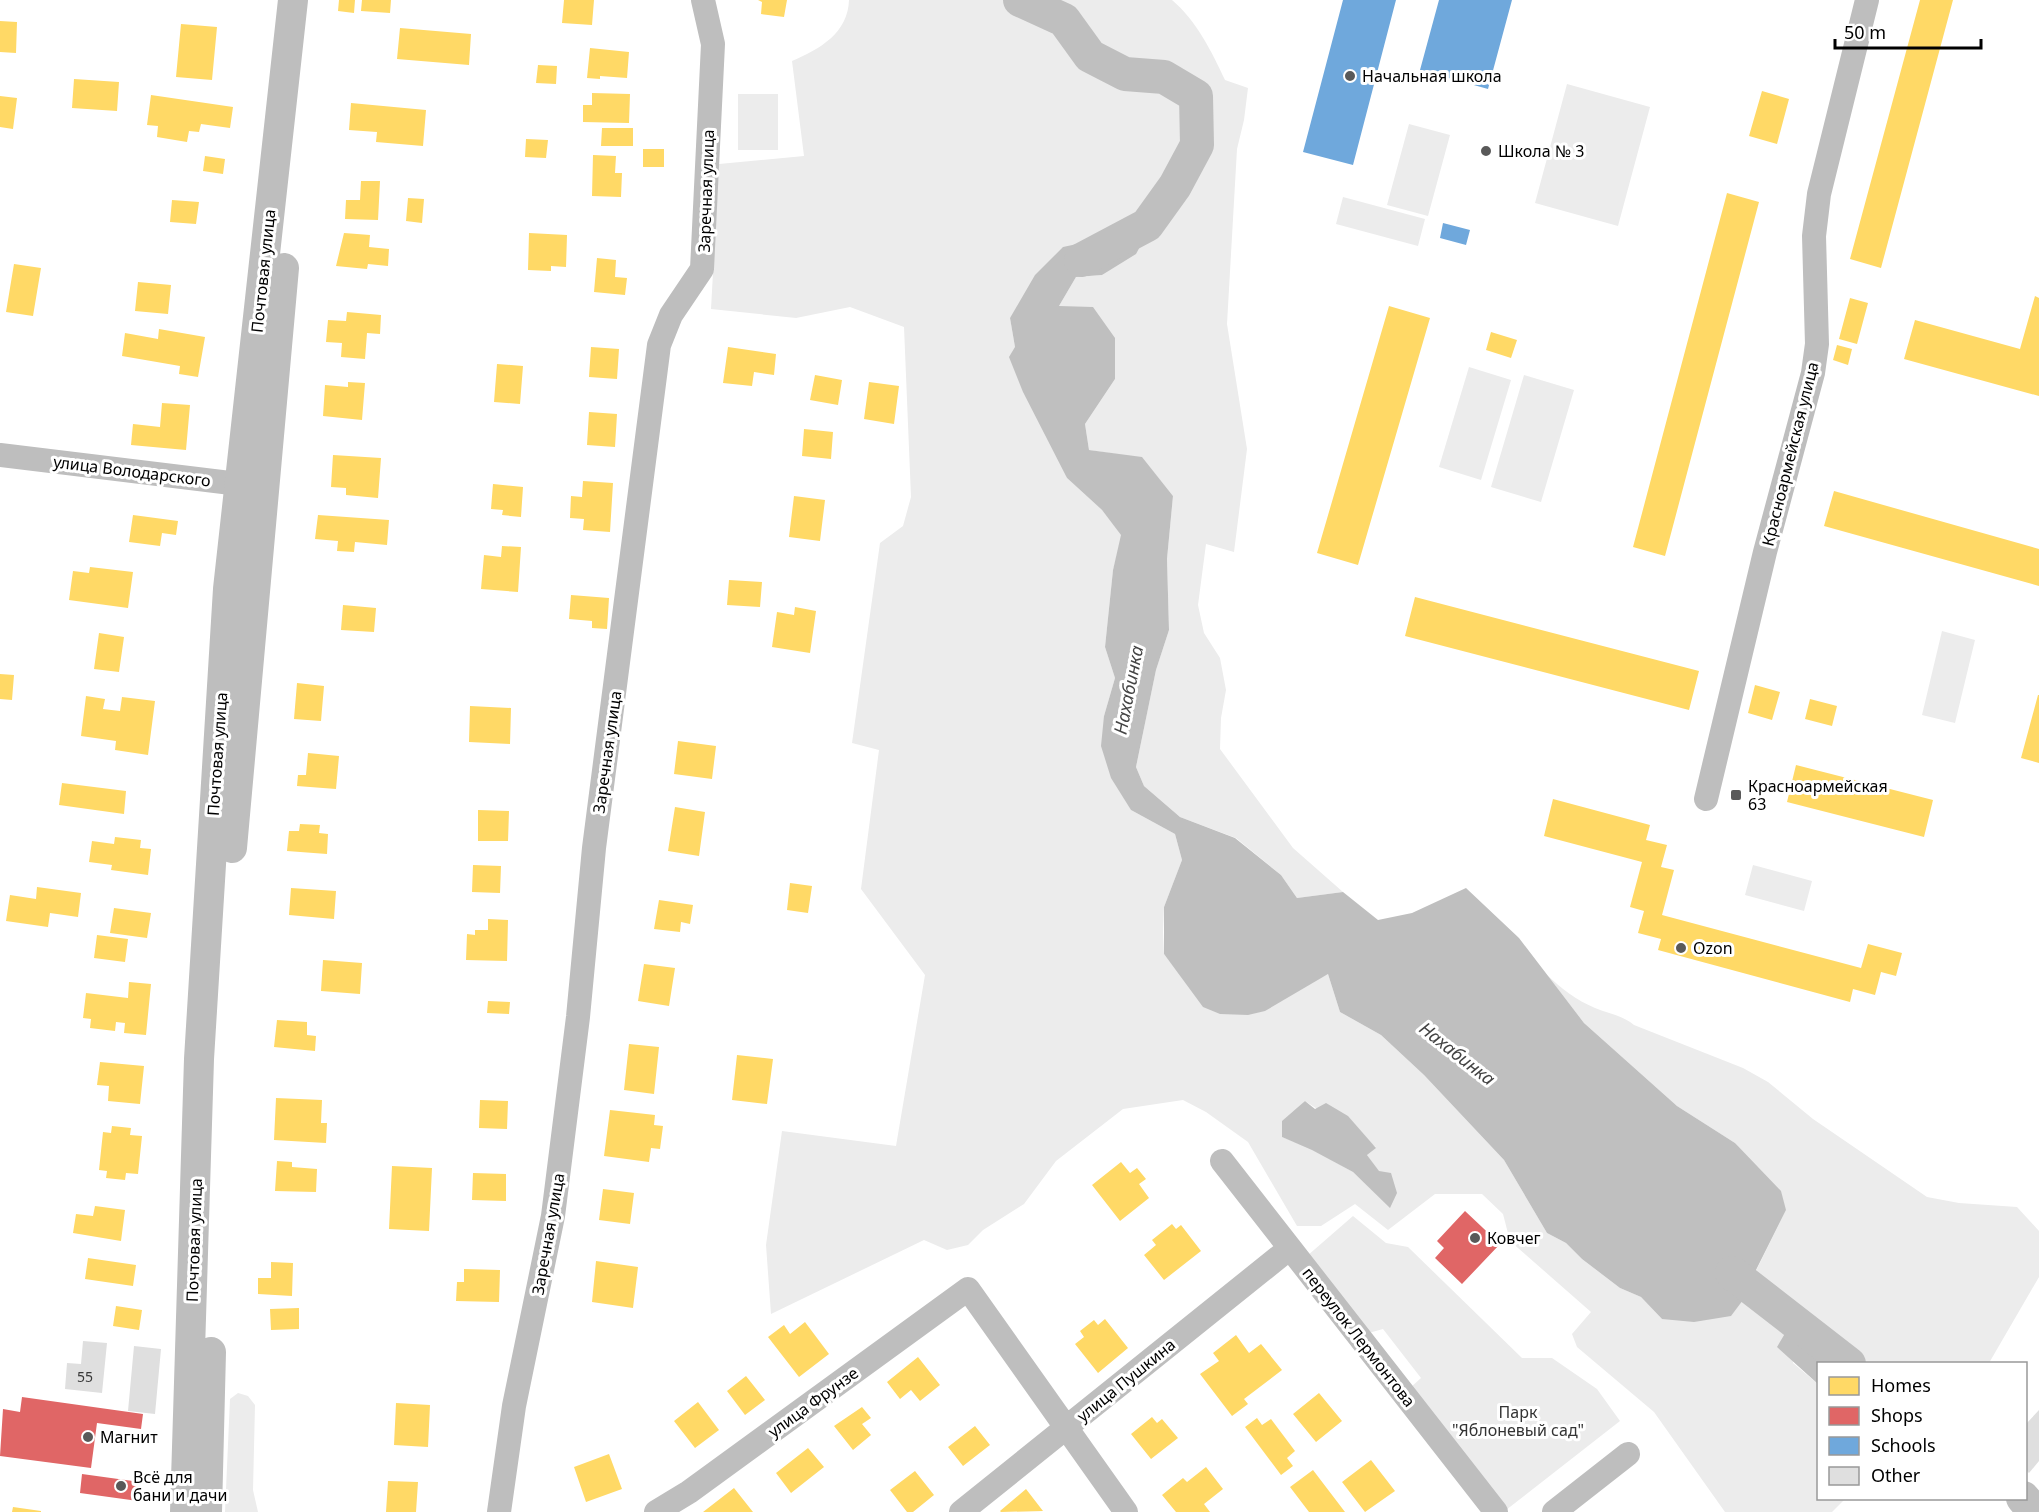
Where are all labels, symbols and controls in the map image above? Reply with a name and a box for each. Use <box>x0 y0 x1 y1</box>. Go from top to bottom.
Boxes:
scale bar <box>1835 12 1980 50</box>
text: 50 m <box>1844 20 1886 44</box>
place label: Начальная школа <box>1362 65 1502 87</box>
marker: Начальная школа <box>1343 69 1357 83</box>
street label: Заречная улица <box>693 129 719 253</box>
place label: Школа № 3 <box>1498 140 1584 162</box>
marker: Школа № 3 <box>1479 144 1493 158</box>
street label: Почтовая улица <box>246 208 280 334</box>
street label: Красноармейская улица <box>1756 360 1824 548</box>
street label: улица Володарского <box>52 450 212 492</box>
water label: Нахабинка <box>1108 643 1148 736</box>
street label: Заречная улица <box>588 689 626 815</box>
street label: Почтовая улица <box>202 691 232 817</box>
place label: Красноармейская 63 <box>1748 775 1888 815</box>
marker: Красноармейская 63 <box>1729 788 1743 802</box>
place label: Ozon <box>1693 937 1733 959</box>
marker: Ozon <box>1674 941 1688 955</box>
water label: Нахабинка <box>1415 1016 1500 1090</box>
street label: Заречная улица <box>526 1171 570 1297</box>
street label: Почтовая улица <box>181 1178 207 1302</box>
place label: Ковчег <box>1487 1227 1540 1249</box>
marker: Ковчег <box>1468 1231 1482 1245</box>
street label: переулок Лермонтова <box>1298 1263 1420 1411</box>
street label: улица Пушкина <box>1072 1333 1180 1427</box>
street label: улица Фрунзе <box>763 1362 863 1442</box>
legend <box>1817 1362 2027 1500</box>
house number: 55 <box>77 1367 93 1386</box>
text: Homes <box>1871 1373 1931 1397</box>
park label: Парк "Яблоневый сад" <box>1452 1401 1584 1441</box>
text: Shops <box>1871 1403 1923 1427</box>
place label: Магнит <box>100 1426 158 1448</box>
marker: Магнит <box>81 1430 95 1444</box>
text: Schools <box>1871 1433 1936 1457</box>
text: Other <box>1871 1463 1921 1487</box>
place label: Всё для бани и дачи <box>133 1466 227 1506</box>
marker: Всё для бани и дачи <box>114 1479 128 1493</box>

